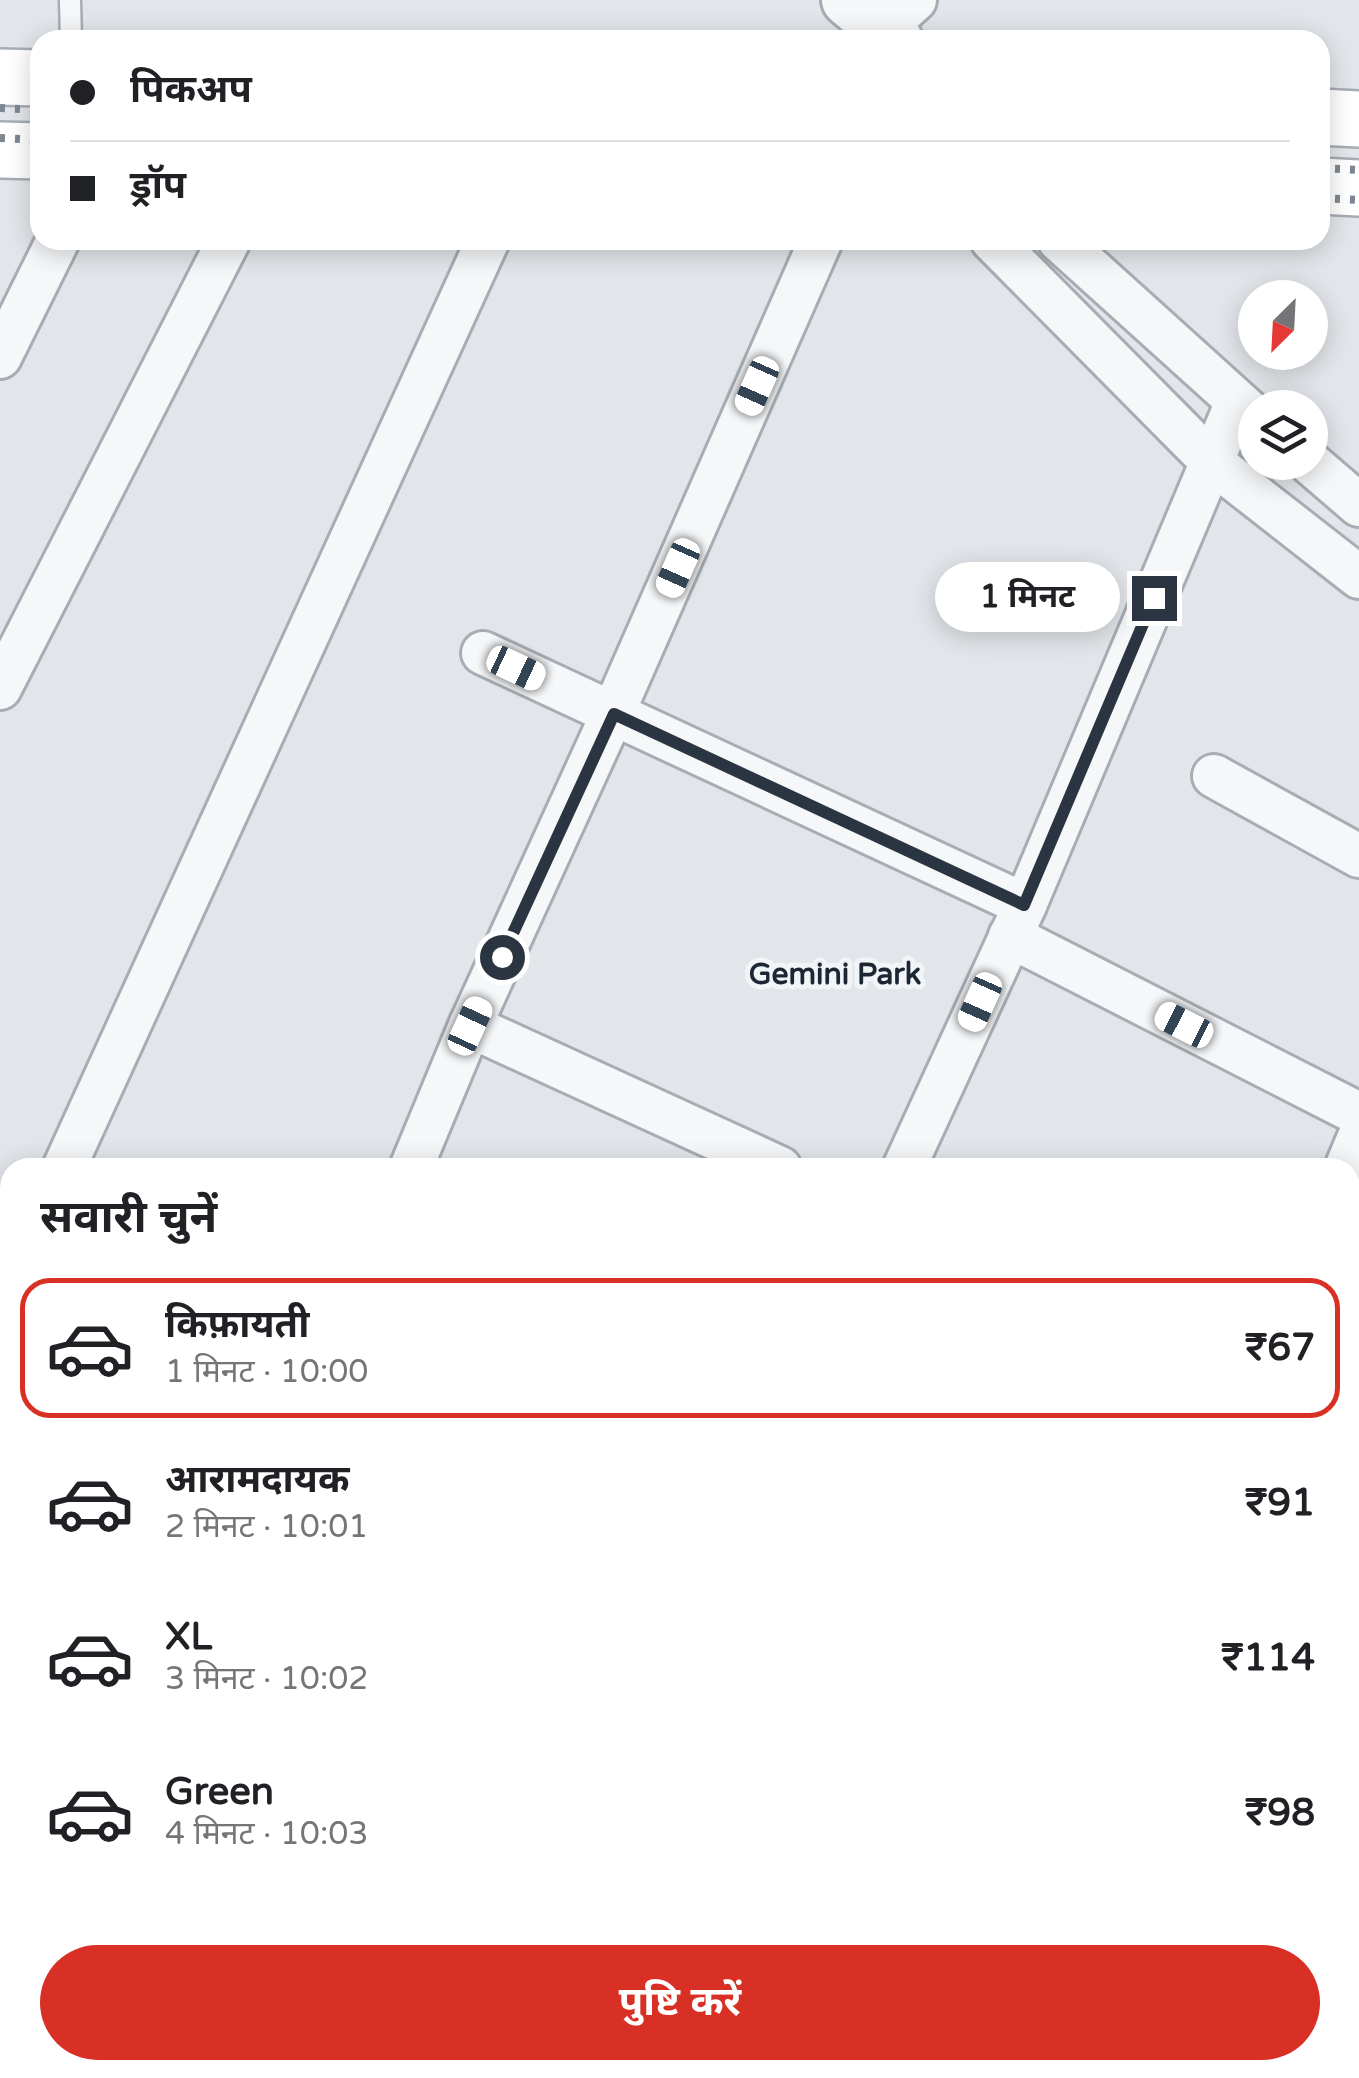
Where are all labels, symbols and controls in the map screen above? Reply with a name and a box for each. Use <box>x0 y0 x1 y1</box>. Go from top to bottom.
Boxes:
text: पिकअप <box>130 67 252 113</box>
text: ड्रॉप <box>130 163 186 209</box>
north arrow <box>1238 280 1328 370</box>
map controls <box>1238 280 1328 480</box>
car <box>731 352 783 420</box>
button: layers <box>1238 390 1328 480</box>
car <box>652 534 704 602</box>
callout: 1 मिनट <box>934 563 1119 633</box>
route end <box>1132 576 1177 621</box>
text: 1 मिनट <box>980 578 1075 616</box>
car <box>482 642 550 694</box>
route start <box>480 935 525 980</box>
district label: Gemini Park <box>749 956 921 993</box>
car <box>954 968 1006 1036</box>
car <box>444 992 496 1060</box>
car <box>1150 998 1218 1052</box>
text: सवारी चुनें <box>40 1191 217 1245</box>
text: किफ़ायती <box>165 1302 309 1348</box>
icon: car <box>45 1303 135 1393</box>
text: ₹67 <box>1245 1325 1315 1371</box>
text: 1 मिनट · 10:00 <box>165 1353 368 1391</box>
text: आरामदायक <box>165 1457 349 1503</box>
icon: car <box>45 1458 135 1548</box>
text: ₹91 <box>1245 1480 1315 1526</box>
text: 2 मिनट · 10:01 <box>165 1508 368 1546</box>
icon: car <box>45 1613 135 1703</box>
text: XL <box>165 1614 212 1660</box>
text: ₹114 <box>1221 1635 1315 1681</box>
text: 3 मिनट · 10:02 <box>165 1660 368 1698</box>
icon: car <box>45 1768 135 1858</box>
text: Green <box>165 1769 274 1815</box>
text: ₹98 <box>1245 1790 1315 1836</box>
text: 4 मिनट · 10:03 <box>165 1815 368 1853</box>
button: पुष्टि करें <box>40 1945 1320 2060</box>

